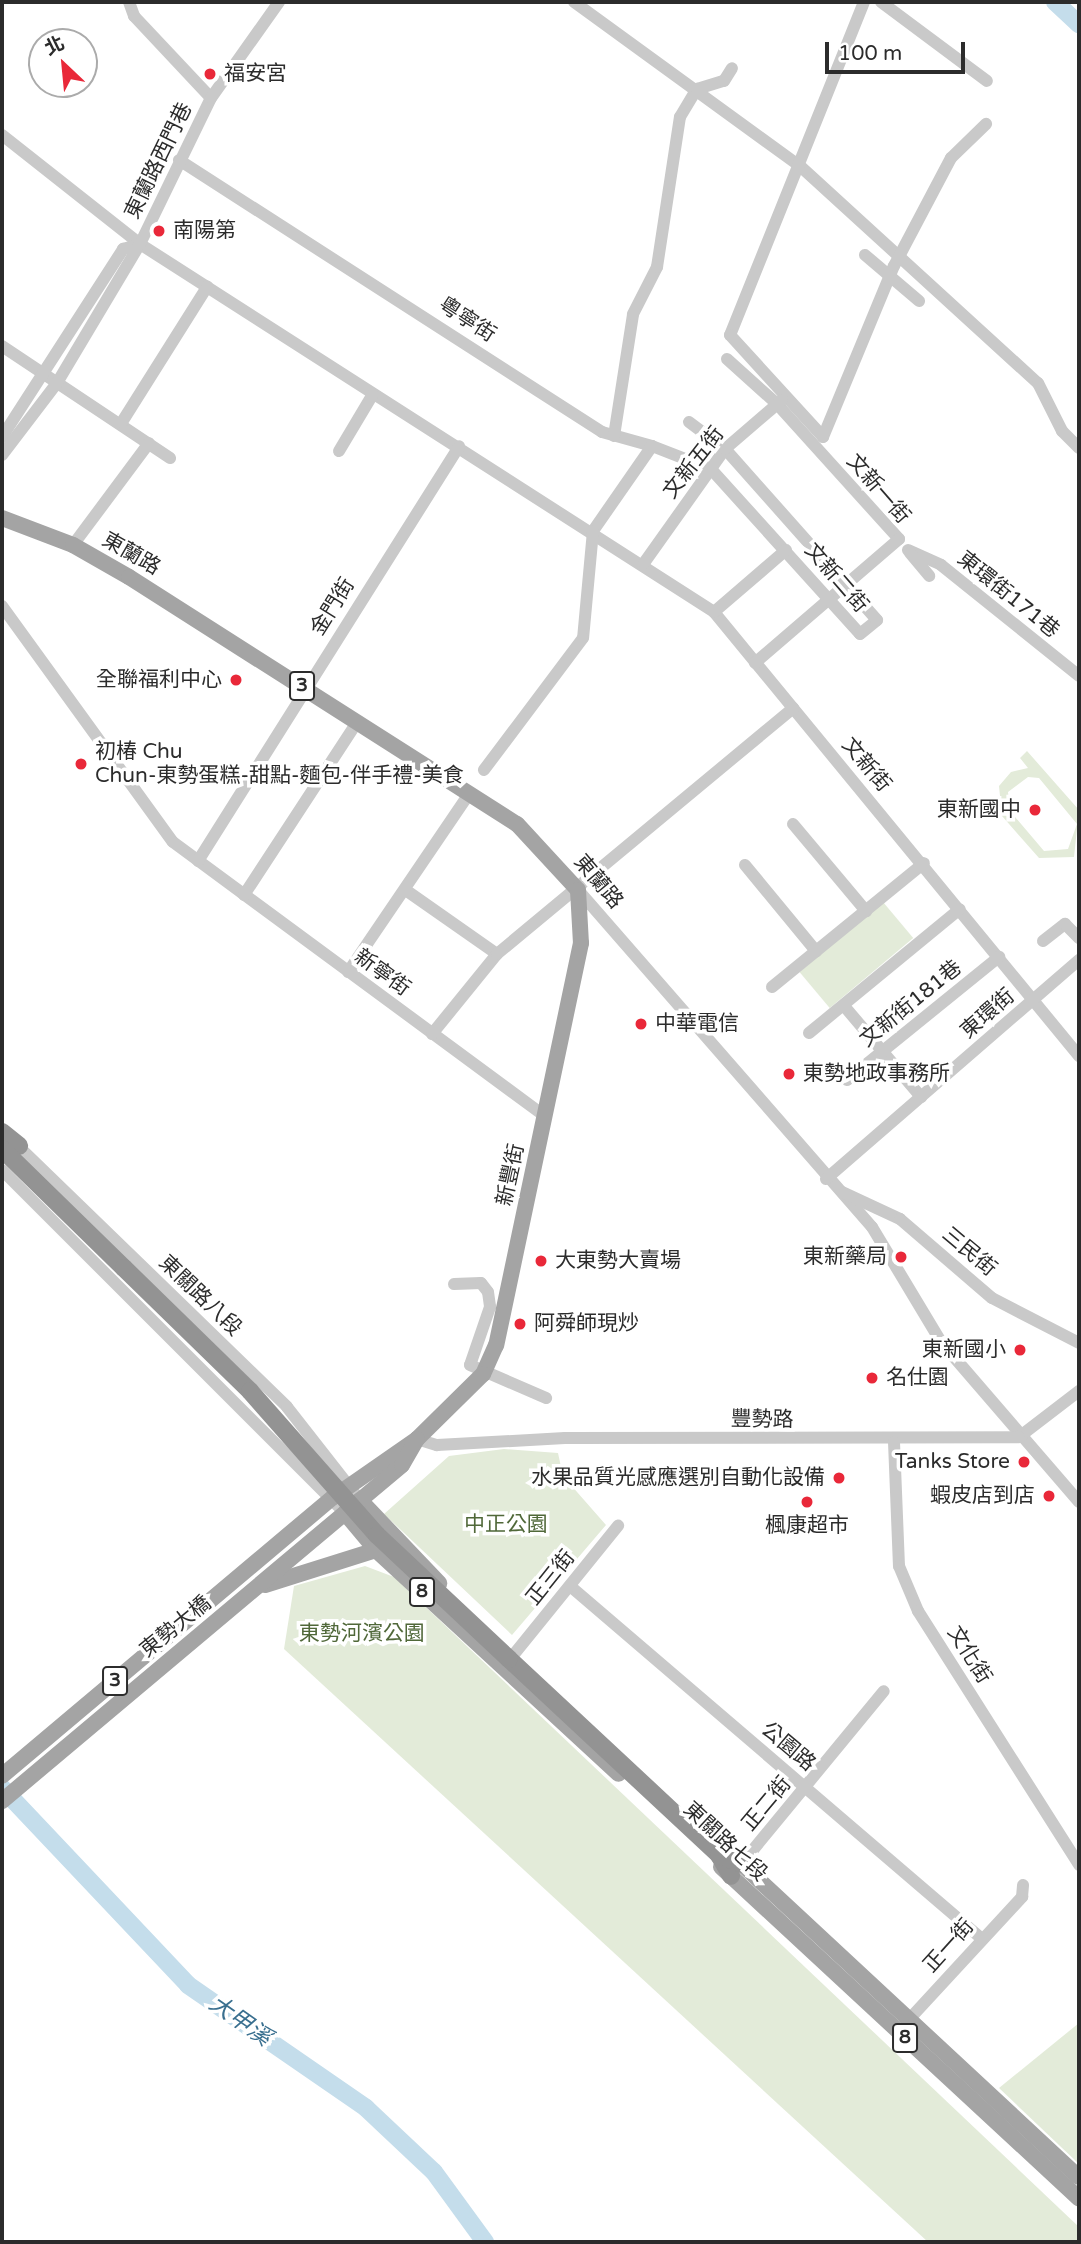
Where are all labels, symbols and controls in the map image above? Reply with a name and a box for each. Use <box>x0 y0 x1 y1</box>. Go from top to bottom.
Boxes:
north arrow <box>28 28 98 98</box>
scale bar <box>829 28 969 72</box>
text: 北 <box>41 32 68 60</box>
text: 100 m <box>838 41 902 66</box>
place label: 福安宮 <box>224 61 287 87</box>
marker: 福安宮 <box>202 66 218 82</box>
street label: 東蘭路西門巷 <box>120 99 198 223</box>
place label: 南陽第 <box>173 218 236 244</box>
marker: 南陽第 <box>151 223 167 239</box>
street label: 粵寧街 <box>434 292 500 348</box>
street label: 文新五街 <box>658 422 730 504</box>
street label: 文新一街 <box>841 449 915 529</box>
street label: 東蘭路 <box>97 527 165 581</box>
street label: 文新二街 <box>799 538 873 618</box>
street label: 東環街171巷 <box>952 546 1064 644</box>
street label: 金門街 <box>306 574 360 640</box>
place label: 全聯福利中心 <box>96 667 222 693</box>
road number: 3 <box>288 670 316 702</box>
marker: 全聯福利中心 <box>228 672 244 688</box>
street label: 文新街 <box>836 733 896 797</box>
place label: 初椿 Chu Chun-東勢蛋糕-甜點-麵包-伴手禮-美食 <box>95 739 464 789</box>
marker: 初椿 Chu Chun-東勢蛋糕-甜點-麵包-伴手禮-美食 <box>73 756 89 772</box>
place label: 東新國中 <box>937 797 1021 823</box>
marker: 東新國中 <box>1027 802 1043 818</box>
street label: 東蘭路 <box>568 850 628 914</box>
street label: 新寧街 <box>349 944 415 1002</box>
street label: 文新街181巷 <box>855 955 967 1053</box>
street label: 東環街 <box>956 984 1020 1044</box>
place label: 中華電信 <box>655 1011 739 1037</box>
marker: 中華電信 <box>633 1016 649 1032</box>
place label: 東勢地政事務所 <box>803 1061 950 1087</box>
marker: 東勢地政事務所 <box>781 1066 797 1082</box>
street label: 新豐街 <box>492 1142 530 1208</box>
street label: 三民街 <box>937 1222 1001 1282</box>
place label: 東新藥局 <box>803 1244 887 1270</box>
place label: 大東勢大賣場 <box>555 1248 681 1274</box>
marker: 東新藥局 <box>893 1249 909 1265</box>
street label: 東關路八段 <box>153 1250 247 1342</box>
marker: 大東勢大賣場 <box>533 1253 549 1269</box>
place label: 阿舜師現炒 <box>534 1311 639 1337</box>
marker: 阿舜師現炒 <box>512 1316 528 1332</box>
place label: 東新國小 <box>922 1337 1006 1363</box>
marker: 東新國小 <box>1012 1342 1028 1358</box>
place label: 名仕園 <box>886 1365 949 1391</box>
marker: 名仕園 <box>864 1370 880 1386</box>
street label: 豐勢路 <box>730 1407 794 1433</box>
place label: Tanks Store <box>895 1449 1010 1475</box>
marker: Tanks Store <box>1016 1454 1032 1470</box>
place label: 水果品質光感應選別自動化設備 <box>531 1465 825 1491</box>
marker: 水果品質光感應選別自動化設備 <box>831 1470 847 1486</box>
place label: 蝦皮店到店 <box>930 1483 1035 1509</box>
marker: 蝦皮店到店 <box>1041 1488 1057 1504</box>
marker: 楓康超市 <box>799 1494 815 1510</box>
park label: 中正公園 <box>464 1512 548 1538</box>
place label: 楓康超市 <box>765 1513 849 1539</box>
street label: 正三街 <box>521 1546 581 1610</box>
road number: 8 <box>408 1576 436 1608</box>
street label: 東勢大橋 <box>135 1591 217 1663</box>
park label: 東勢河濱公園 <box>299 1621 425 1647</box>
street label: 文化街 <box>942 1622 996 1688</box>
road number: 3 <box>101 1666 129 1696</box>
street label: 公園路 <box>756 1717 820 1777</box>
street label: 正二街 <box>737 1772 797 1836</box>
street label: 東關路七段 <box>678 1797 772 1887</box>
street label: 正一街 <box>919 1914 979 1978</box>
water label: 大甲溪 <box>204 1990 276 2052</box>
road number: 8 <box>891 2022 919 2054</box>

